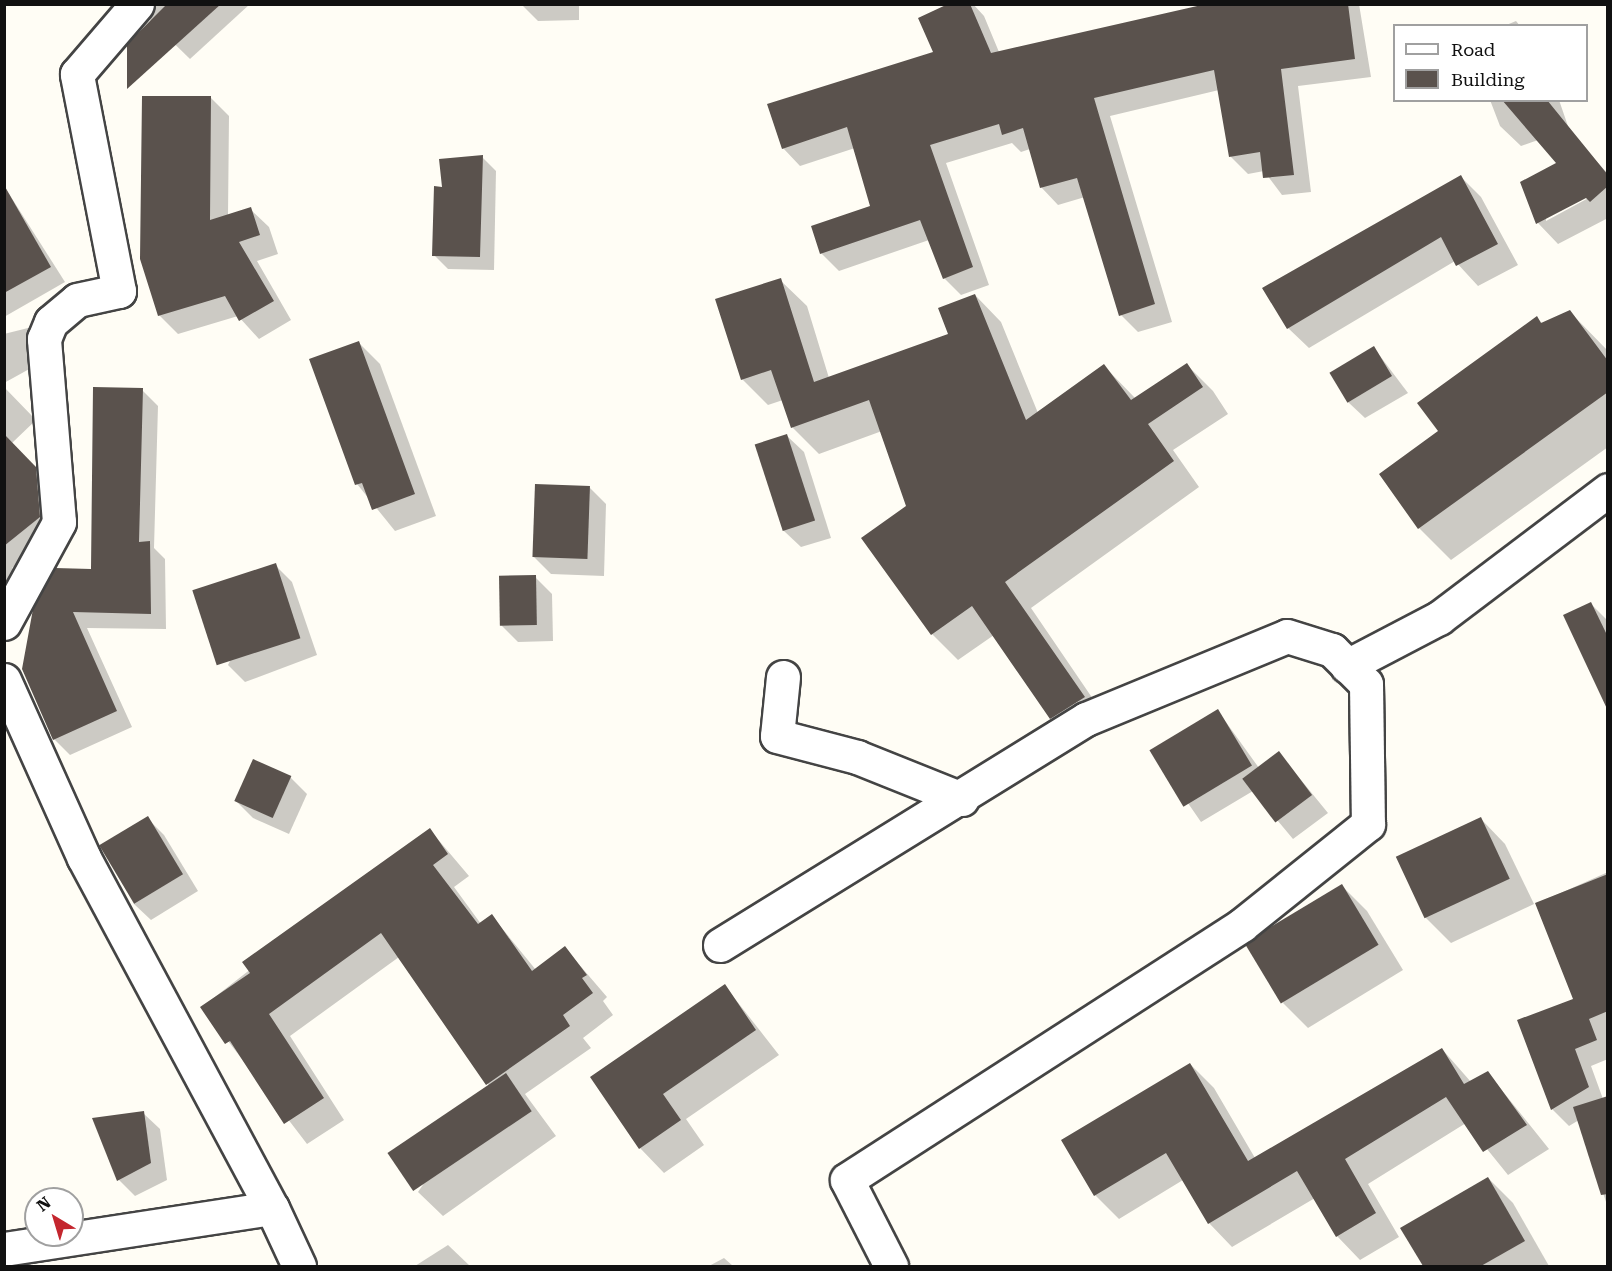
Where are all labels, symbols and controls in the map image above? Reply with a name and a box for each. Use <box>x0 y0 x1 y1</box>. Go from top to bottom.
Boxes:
legend <box>1393 24 1588 102</box>
text: Road <box>1451 39 1495 60</box>
text: Building <box>1451 69 1525 90</box>
north arrow <box>24 1187 84 1247</box>
text: N <box>33 1193 55 1215</box>

